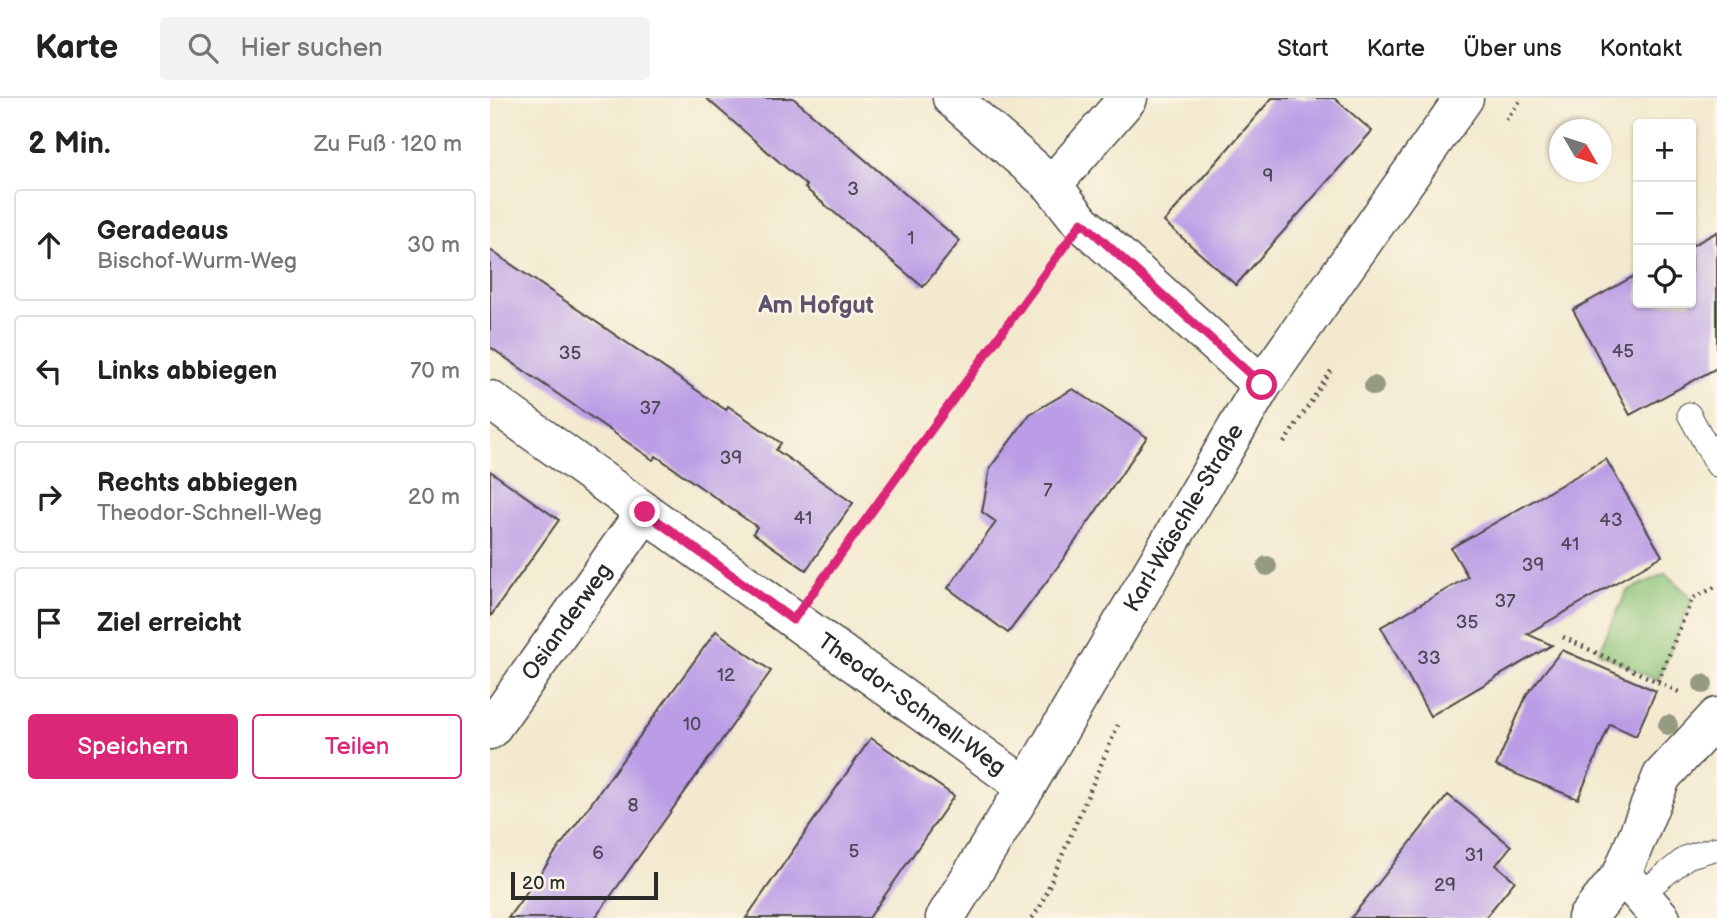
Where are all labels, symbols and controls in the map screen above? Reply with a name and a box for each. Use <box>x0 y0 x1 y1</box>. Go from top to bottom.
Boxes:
search box <box>160 17 650 80</box>
text: Karte <box>35 28 118 68</box>
icon: search <box>184 29 222 67</box>
text: Hier suchen <box>240 33 383 64</box>
text: Start <box>1277 34 1328 63</box>
text: Karte <box>1366 34 1425 63</box>
text: Über uns <box>1463 34 1562 63</box>
text: Kontakt <box>1600 34 1682 63</box>
north arrow <box>1549 119 1612 182</box>
map controls <box>1633 119 1696 308</box>
button: + <box>1633 119 1696 182</box>
text: 2 Min. <box>28 126 111 162</box>
text: Zu Fuß · 120 m <box>314 130 462 158</box>
house number: 9 <box>1263 165 1273 188</box>
house number: 3 <box>847 178 859 201</box>
button: − <box>1633 182 1696 245</box>
text: Geradeaus <box>97 216 228 247</box>
icon: ahead <box>30 226 68 264</box>
house number: 1 <box>907 227 915 250</box>
text: 30 m <box>407 231 460 259</box>
button: locate <box>1633 245 1696 308</box>
text: Bischof-Wurm-Weg <box>97 247 297 275</box>
district label: Am Hofgut <box>757 291 874 320</box>
house number: 45 <box>1612 340 1634 363</box>
house number: 35 <box>559 342 581 365</box>
icon: left <box>30 352 68 390</box>
text: Links abbiegen <box>97 356 277 387</box>
text: 70 m <box>410 357 460 385</box>
route start <box>1246 369 1277 400</box>
house number: 37 <box>639 397 661 420</box>
street label: Karl-Wäschle-Straße <box>1118 419 1250 617</box>
house number: 39 <box>720 447 742 470</box>
text: Rechts abbiegen <box>97 468 298 499</box>
icon: right <box>30 478 68 516</box>
house number: 7 <box>1043 479 1053 502</box>
text: 20 m <box>408 483 460 511</box>
route end <box>629 496 660 527</box>
text: Theodor-Schnell-Weg <box>97 499 322 527</box>
house number: 41 <box>794 507 812 530</box>
house number: 43 <box>1599 509 1623 532</box>
house number: 41 <box>1561 533 1579 556</box>
house number: 39 <box>1522 554 1544 577</box>
street label: Osianderweg <box>516 557 618 686</box>
house number: 37 <box>1494 590 1516 613</box>
icon: arrive <box>30 604 68 642</box>
text: Ziel erreicht <box>97 608 241 639</box>
house number: 35 <box>1456 611 1478 634</box>
street label: Theodor-Schnell-Weg <box>812 627 1011 782</box>
house number: 33 <box>1417 647 1441 670</box>
house number: 12 <box>717 664 736 687</box>
house number: 10 <box>683 713 701 736</box>
button: Speichern <box>28 714 238 779</box>
button: Teilen <box>252 714 462 779</box>
house number: 8 <box>627 794 639 817</box>
house number: 5 <box>849 840 860 863</box>
house number: 6 <box>592 842 604 865</box>
house number: 31 <box>1464 844 1484 867</box>
scale bar <box>511 869 658 901</box>
text: 20 m <box>522 872 565 895</box>
house number: 29 <box>1434 874 1456 897</box>

